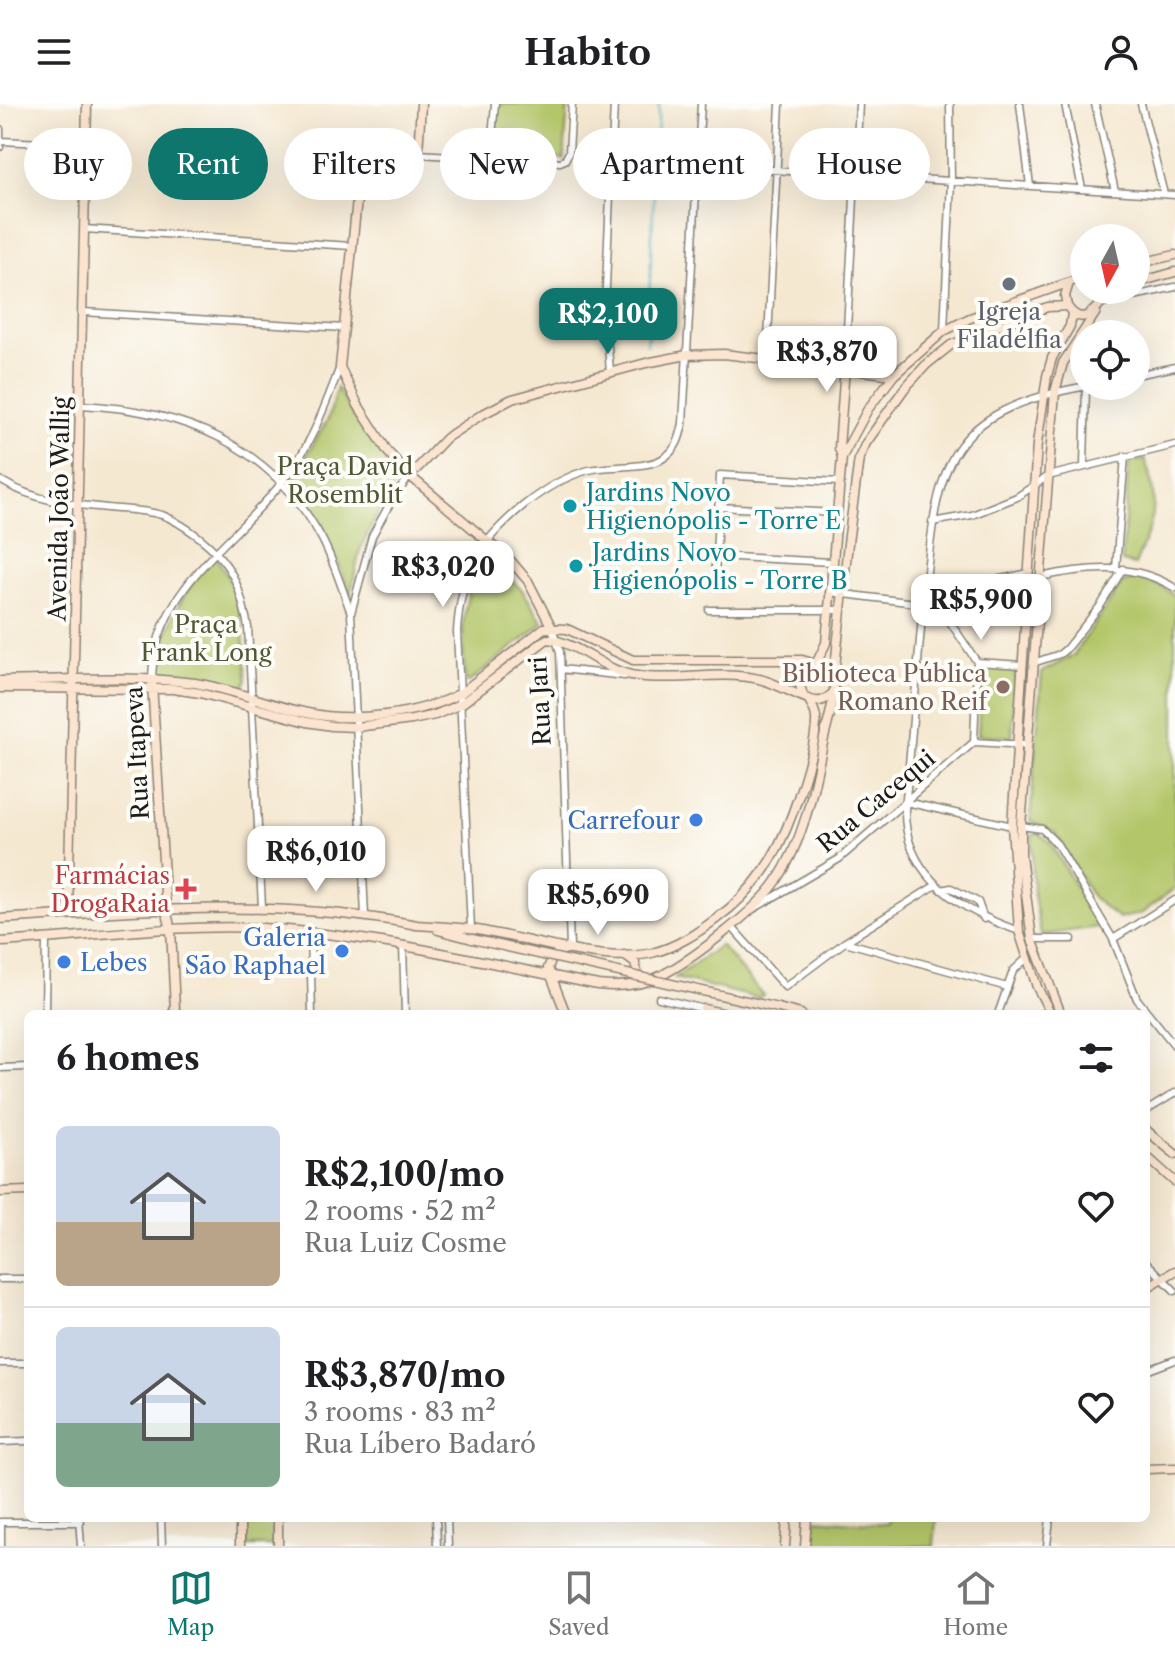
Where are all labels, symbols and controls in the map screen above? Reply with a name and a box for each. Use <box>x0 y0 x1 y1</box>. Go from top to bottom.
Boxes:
icon: menu <box>32 30 76 74</box>
text: Habito <box>524 30 651 74</box>
icon: person <box>1099 30 1143 74</box>
chip: Buy <box>24 128 132 200</box>
chip: Rent <box>148 128 268 200</box>
chip: Filters <box>284 128 424 200</box>
chip: New <box>440 128 557 200</box>
chip: Apartment <box>573 128 773 200</box>
chip: House <box>789 128 930 200</box>
north arrow <box>1070 224 1150 304</box>
map controls <box>1070 224 1150 400</box>
marker: Igreja Filadélfia <box>1000 275 1018 293</box>
pin: R$2,100 <box>534 288 682 356</box>
place label: Igreja Filadélfia <box>956 297 1062 354</box>
text: R$2,100 <box>557 298 659 330</box>
button: locate <box>1070 320 1150 400</box>
pin: R$3,870 <box>753 326 901 394</box>
text: R$3,870 <box>776 336 878 368</box>
street label: Avenida João Wallig <box>43 396 75 623</box>
park label: Praça David Rosemblit <box>277 452 414 509</box>
place label: Jardins Novo Higienópolis - Torre E <box>582 478 841 535</box>
marker: Jardins Novo Higienópolis - Torre E <box>561 497 579 515</box>
place label: Jardins Novo Higienópolis - Torre B <box>588 538 847 595</box>
pin: R$3,020 <box>369 541 517 609</box>
text: R$3,020 <box>391 551 495 583</box>
marker: Jardins Novo Higienópolis - Torre B <box>567 557 585 575</box>
pin: R$5,900 <box>907 574 1055 642</box>
text: R$5,900 <box>929 584 1033 616</box>
park label: Praça Frank Long <box>140 610 272 667</box>
street label: Rua Jari <box>523 656 557 746</box>
place label: Biblioteca Pública Romano Reif <box>782 659 989 716</box>
marker: Biblioteca Pública Romano Reif <box>994 678 1012 696</box>
street label: Rua Itapeva <box>119 685 155 820</box>
street label: Rua Cacequi <box>811 743 941 859</box>
place label: Carrefour <box>568 806 680 835</box>
marker: Carrefour <box>687 811 705 829</box>
pin: R$6,010 <box>242 826 390 894</box>
text: R$6,010 <box>265 836 367 868</box>
place label: Farmácias DrogaRaia <box>51 861 170 918</box>
pin: R$5,690 <box>524 869 672 937</box>
text: R$5,690 <box>546 879 650 911</box>
marker: Farmácias DrogaRaia <box>177 880 195 898</box>
place label: Galeria São Raphael <box>185 923 326 980</box>
marker: Galeria São Raphael <box>333 942 351 960</box>
place label: Lebes <box>80 948 148 977</box>
marker: Lebes <box>55 953 73 971</box>
icon: filters <box>1074 1036 1118 1080</box>
text: 6 homes <box>56 1037 200 1079</box>
text: R$2,100/mo <box>304 1153 505 1195</box>
icon: home <box>120 1158 216 1254</box>
icon: heart <box>1074 1184 1118 1228</box>
text: 2 rooms · 52 m² <box>304 1195 496 1227</box>
text: Rua Luiz Cosme <box>304 1227 507 1259</box>
text: R$3,870/mo <box>304 1354 506 1396</box>
icon: home <box>120 1359 216 1455</box>
icon: heart <box>1074 1385 1118 1429</box>
text: 3 rooms · 83 m² <box>304 1396 496 1428</box>
text: Rua Líbero Badaró <box>304 1428 536 1460</box>
tab: Map <box>167 1566 214 1641</box>
tab: Saved <box>548 1566 609 1641</box>
tab: Home <box>943 1566 1008 1641</box>

